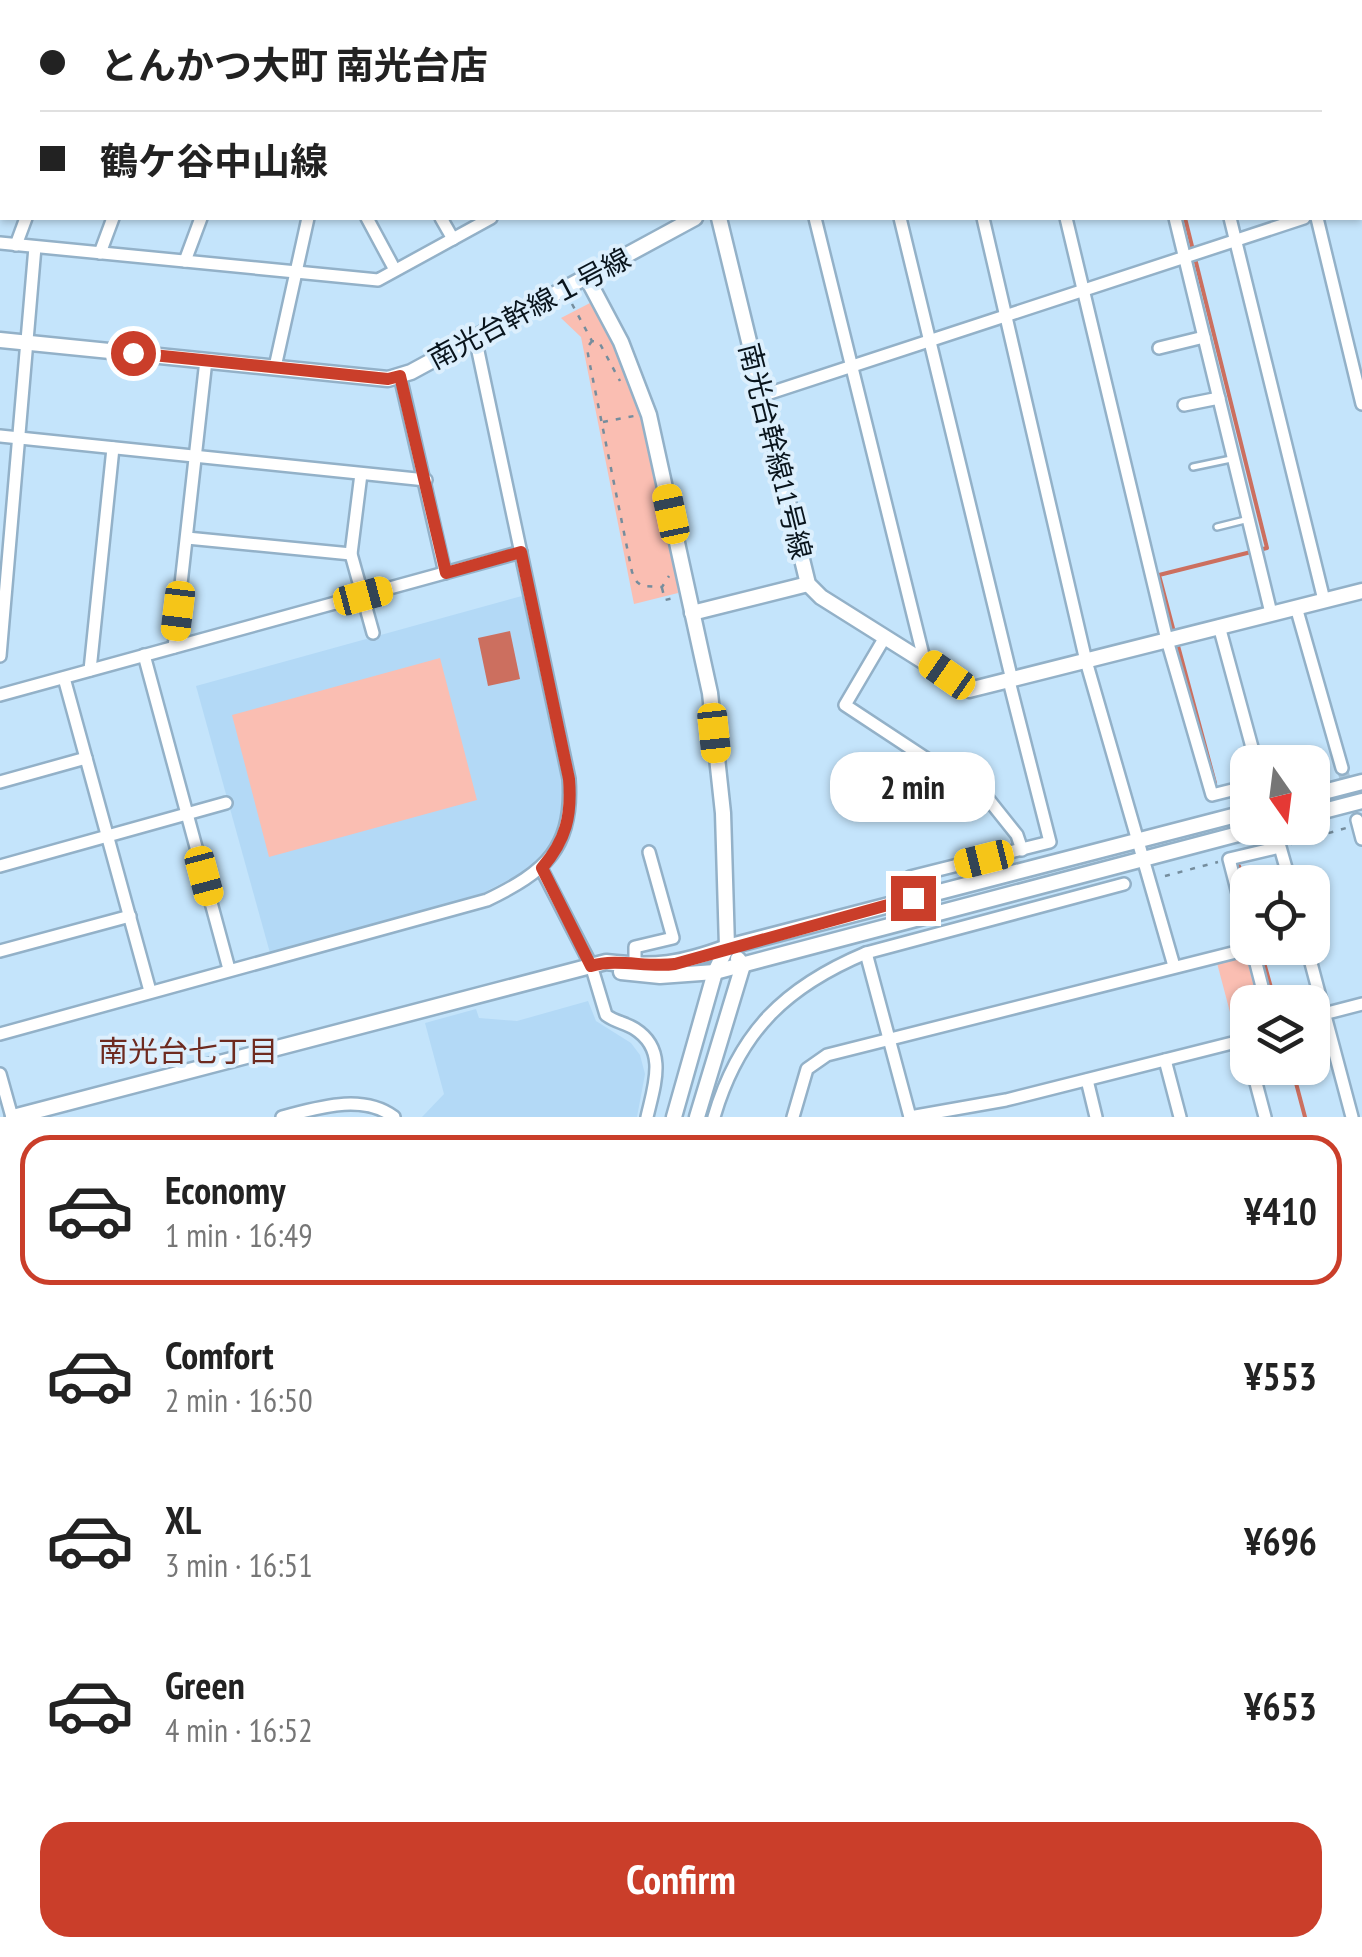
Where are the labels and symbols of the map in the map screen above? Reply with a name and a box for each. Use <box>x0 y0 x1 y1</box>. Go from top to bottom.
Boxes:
street label: 南光台幹線１号線 <box>421 239 637 377</box>
route start <box>111 331 156 376</box>
street label: 南光台幹線11号線 <box>731 339 821 563</box>
car <box>650 482 692 546</box>
car <box>330 574 396 618</box>
car <box>159 579 197 643</box>
car <box>914 646 980 704</box>
car <box>696 702 732 764</box>
north arrow <box>1230 745 1330 845</box>
callout: 2 min <box>830 753 996 823</box>
car <box>951 837 1017 881</box>
car <box>182 843 226 909</box>
route end <box>891 876 936 921</box>
district label: 南光台七丁目 <box>98 1031 278 1070</box>

